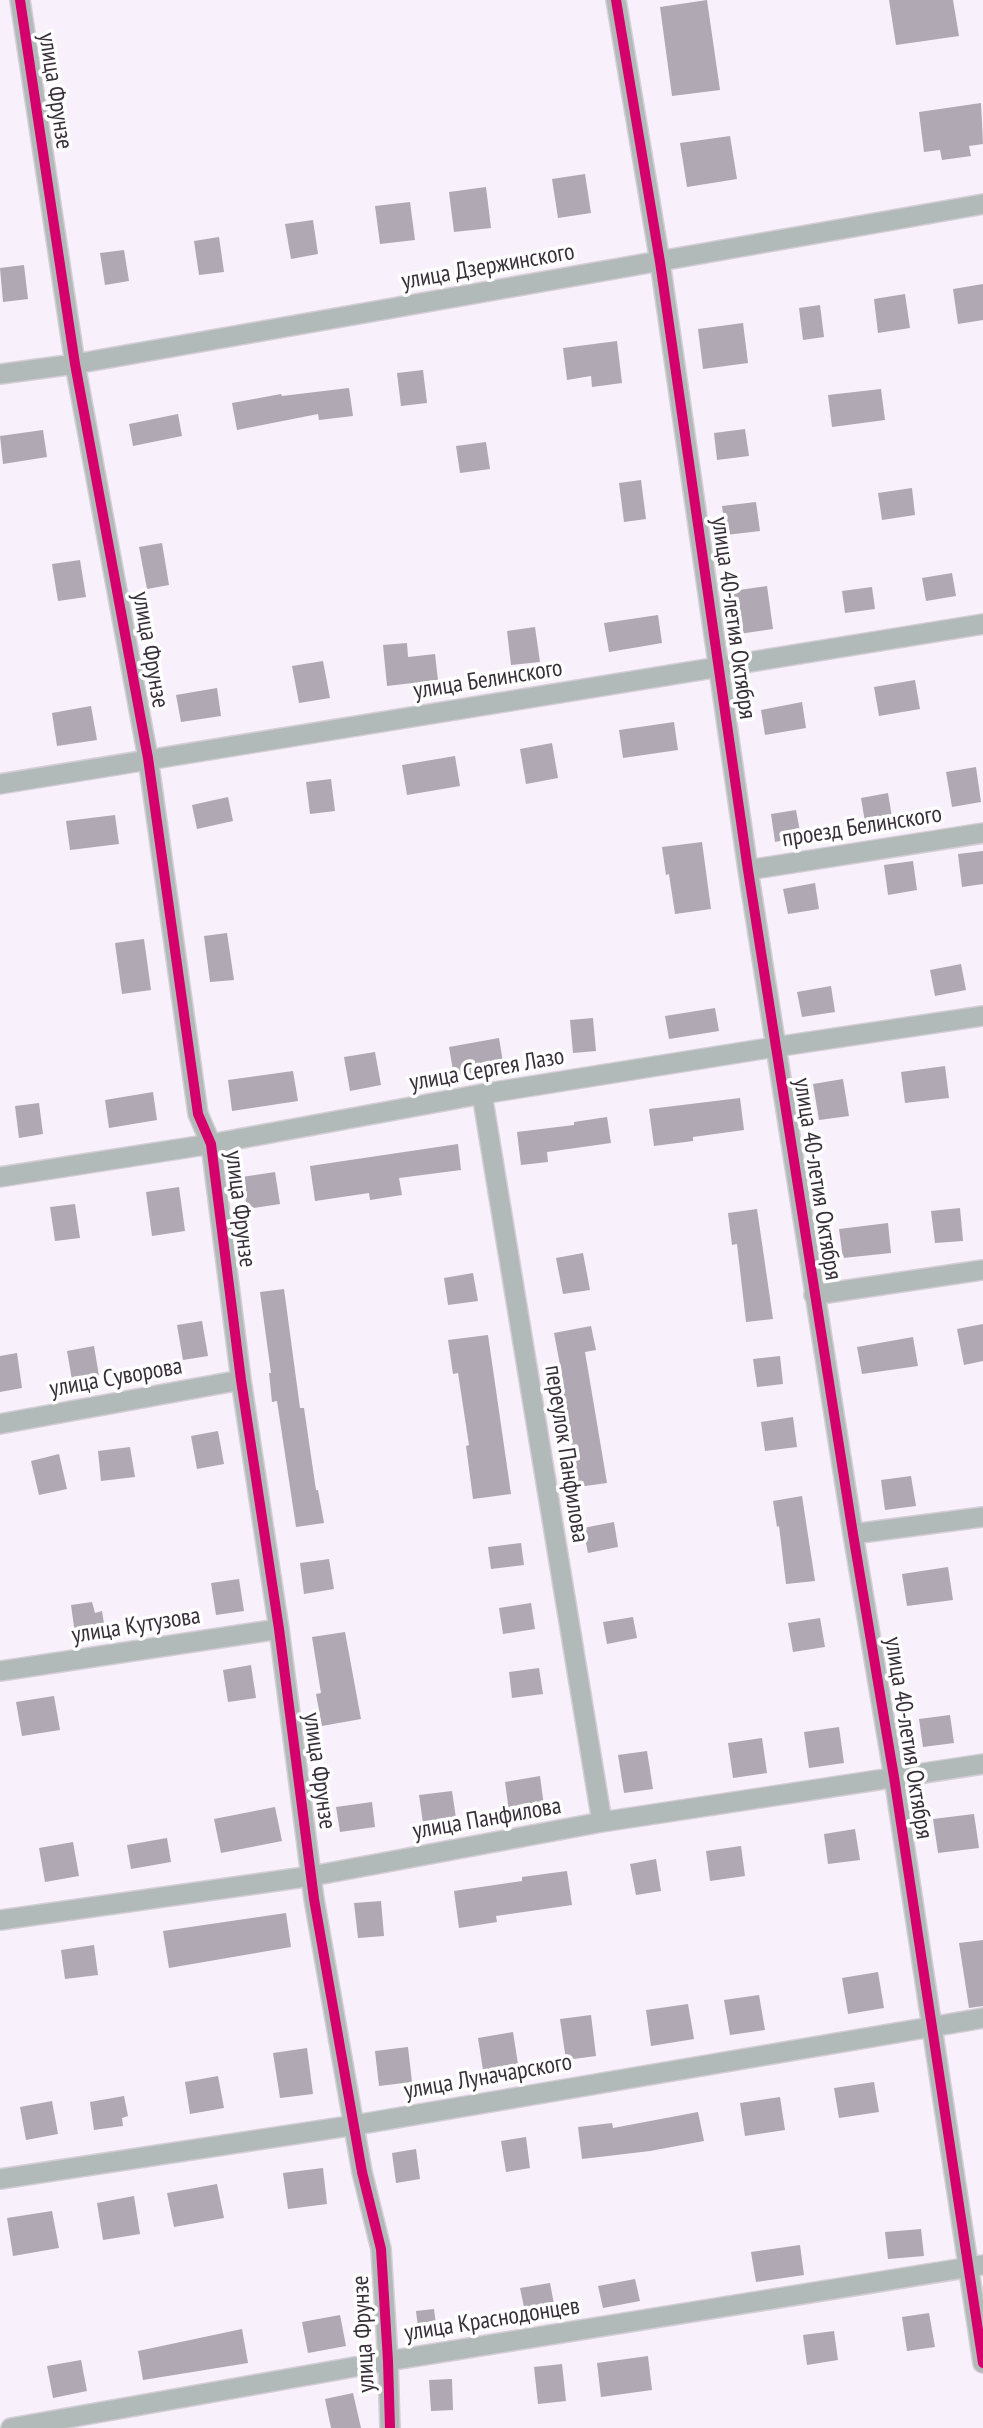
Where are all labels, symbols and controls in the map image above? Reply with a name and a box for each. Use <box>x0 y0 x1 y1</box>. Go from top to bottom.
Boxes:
street label: улица Фрунзе <box>32 31 78 151</box>
street label: улица Дзержинского <box>399 238 577 296</box>
street label: улица 40-летия Октября <box>705 515 761 721</box>
street label: улица Фрунзе <box>126 590 174 710</box>
street label: улица Белинского <box>411 654 565 706</box>
street label: проезд Белинского <box>780 800 944 854</box>
street label: улица Сергея Лазо <box>407 1042 567 1098</box>
street label: улица 40-летия Октября <box>787 1076 847 1282</box>
street label: улица Фрунзе <box>219 1149 261 1269</box>
street label: улица Суворова <box>47 1352 185 1404</box>
street label: переулок Панфилова <box>538 1363 594 1545</box>
street label: улица Кутузова <box>70 1602 202 1650</box>
street label: улица 40-летия Октября <box>878 1635 938 1841</box>
street label: улица Фрунзе <box>297 1711 341 1831</box>
street label: улица Панфилова <box>411 1792 563 1846</box>
street label: улица Луначарского <box>402 2048 574 2106</box>
street label: улица Фрунзе <box>347 2275 381 2393</box>
street label: улица Краснодонцев <box>402 2292 582 2348</box>

